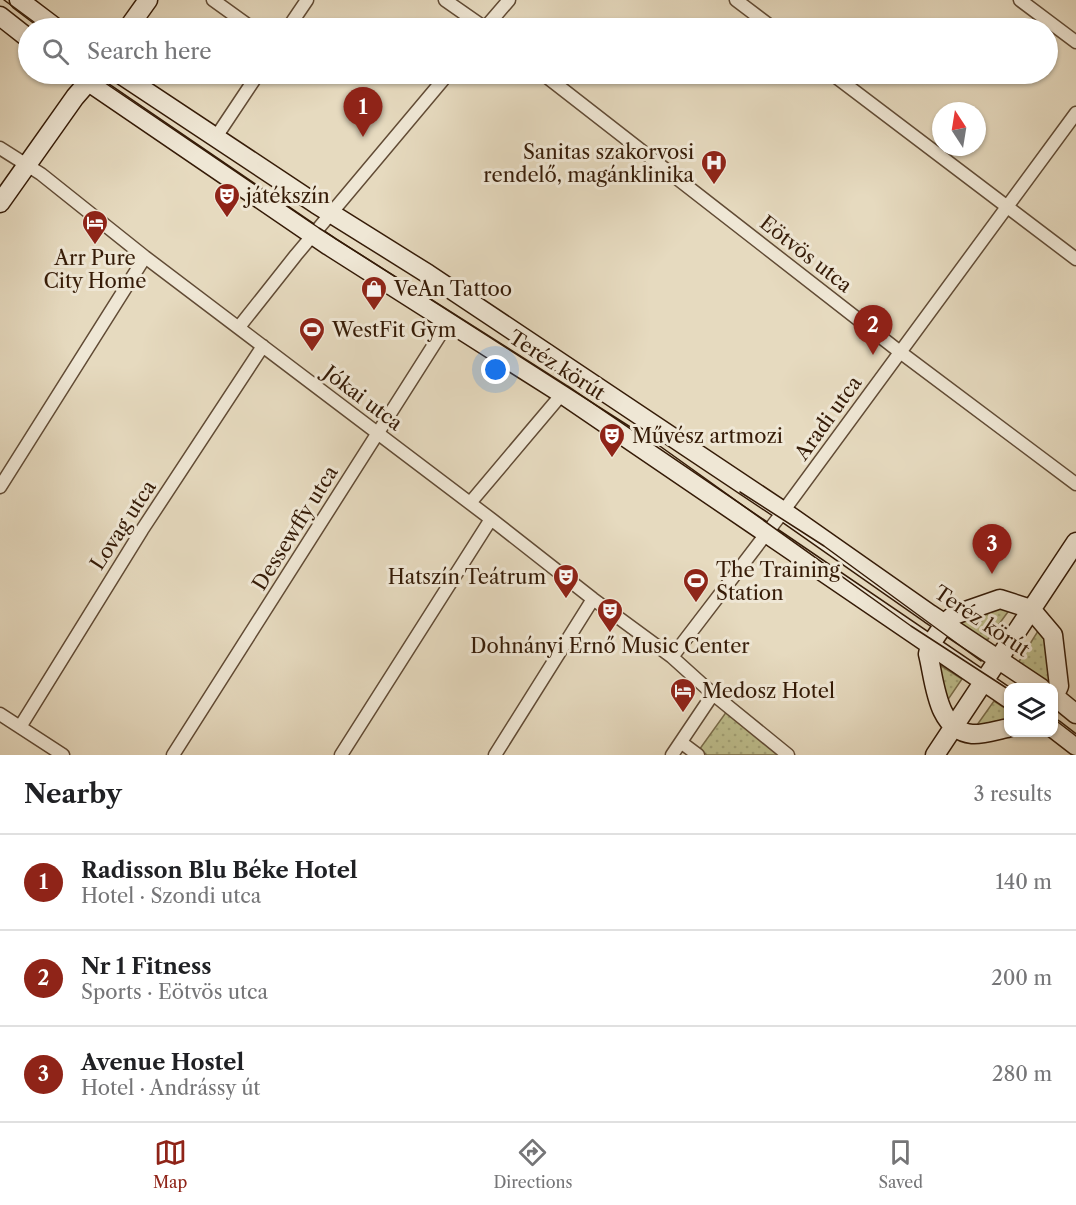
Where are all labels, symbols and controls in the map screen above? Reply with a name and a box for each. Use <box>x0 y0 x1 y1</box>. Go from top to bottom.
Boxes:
search box <box>18 18 1058 84</box>
icon: search <box>39 35 72 68</box>
text: Search here <box>87 38 212 65</box>
pin: 1 <box>344 88 382 137</box>
north arrow <box>932 102 986 156</box>
place label: Sanitas szakorvosi rendelő, magánklinika <box>483 140 694 187</box>
hospital icon: Sanitas szakorvosi rendelő, magánklinika <box>699 148 729 186</box>
theatre icon: játékszín <box>212 181 242 219</box>
place label: játékszín <box>243 184 330 208</box>
hotel icon: Arr Pure City Home <box>80 208 110 246</box>
street label: Eötvös utca <box>755 211 857 298</box>
place label: Arr Pure City Home <box>43 246 147 293</box>
shop icon: VeAn Tattoo <box>359 274 389 312</box>
place label: VeAn Tattoo <box>393 277 512 301</box>
pin: 2 <box>854 306 892 355</box>
sports icon: WestFit Gym <box>297 315 327 353</box>
place label: WestFit Gym <box>331 318 457 342</box>
street label: Teréz körút <box>504 325 610 405</box>
your location <box>481 355 510 384</box>
street label: Jókai utca <box>316 359 408 436</box>
street label: Aradi utca <box>789 371 867 465</box>
theatre icon: Művész artmozi <box>597 421 627 459</box>
place label: Művész artmozi <box>632 424 783 448</box>
street label: Dessewffy utca <box>247 461 343 595</box>
street label: Lovag utca <box>85 475 161 574</box>
pin: 3 <box>972 524 1012 574</box>
place label: The Training Station <box>716 558 840 605</box>
theatre icon: Hatszín Teátrum <box>551 562 581 600</box>
place label: Hatszín Teátrum <box>388 565 546 589</box>
sports icon: The Training Station <box>681 566 711 604</box>
street label: Teréz körút <box>930 580 1034 662</box>
theatre icon: Dohnányi Ernő Music Center <box>595 596 625 634</box>
place label: Dohnányi Ernő Music Center <box>470 634 750 658</box>
hotel icon: Medosz Hotel <box>668 676 698 714</box>
place label: Medosz Hotel <box>702 679 835 703</box>
map controls <box>1004 683 1058 737</box>
button: layers <box>1004 683 1058 737</box>
text: Nearby <box>24 778 122 810</box>
text: 3 results <box>974 782 1052 806</box>
text: Radisson Blu Béke Hotel <box>81 857 358 884</box>
text: 1 <box>39 870 48 894</box>
text: 140 m <box>995 870 1052 894</box>
text: Hotel · Szondi utca <box>81 884 261 908</box>
text: Nr 1 Fitness <box>81 953 211 980</box>
text: 2 <box>38 966 49 990</box>
text: 200 m <box>991 966 1052 990</box>
text: Sports · Eötvös utca <box>81 980 268 1004</box>
text: Avenue Hostel <box>81 1049 244 1076</box>
text: 3 <box>38 1062 49 1086</box>
text: 280 m <box>992 1062 1052 1086</box>
text: Hotel · Andrássy út <box>81 1076 260 1100</box>
tab: Map <box>153 1136 187 1192</box>
tab: Directions <box>493 1136 572 1192</box>
tab: Saved <box>879 1136 923 1192</box>

